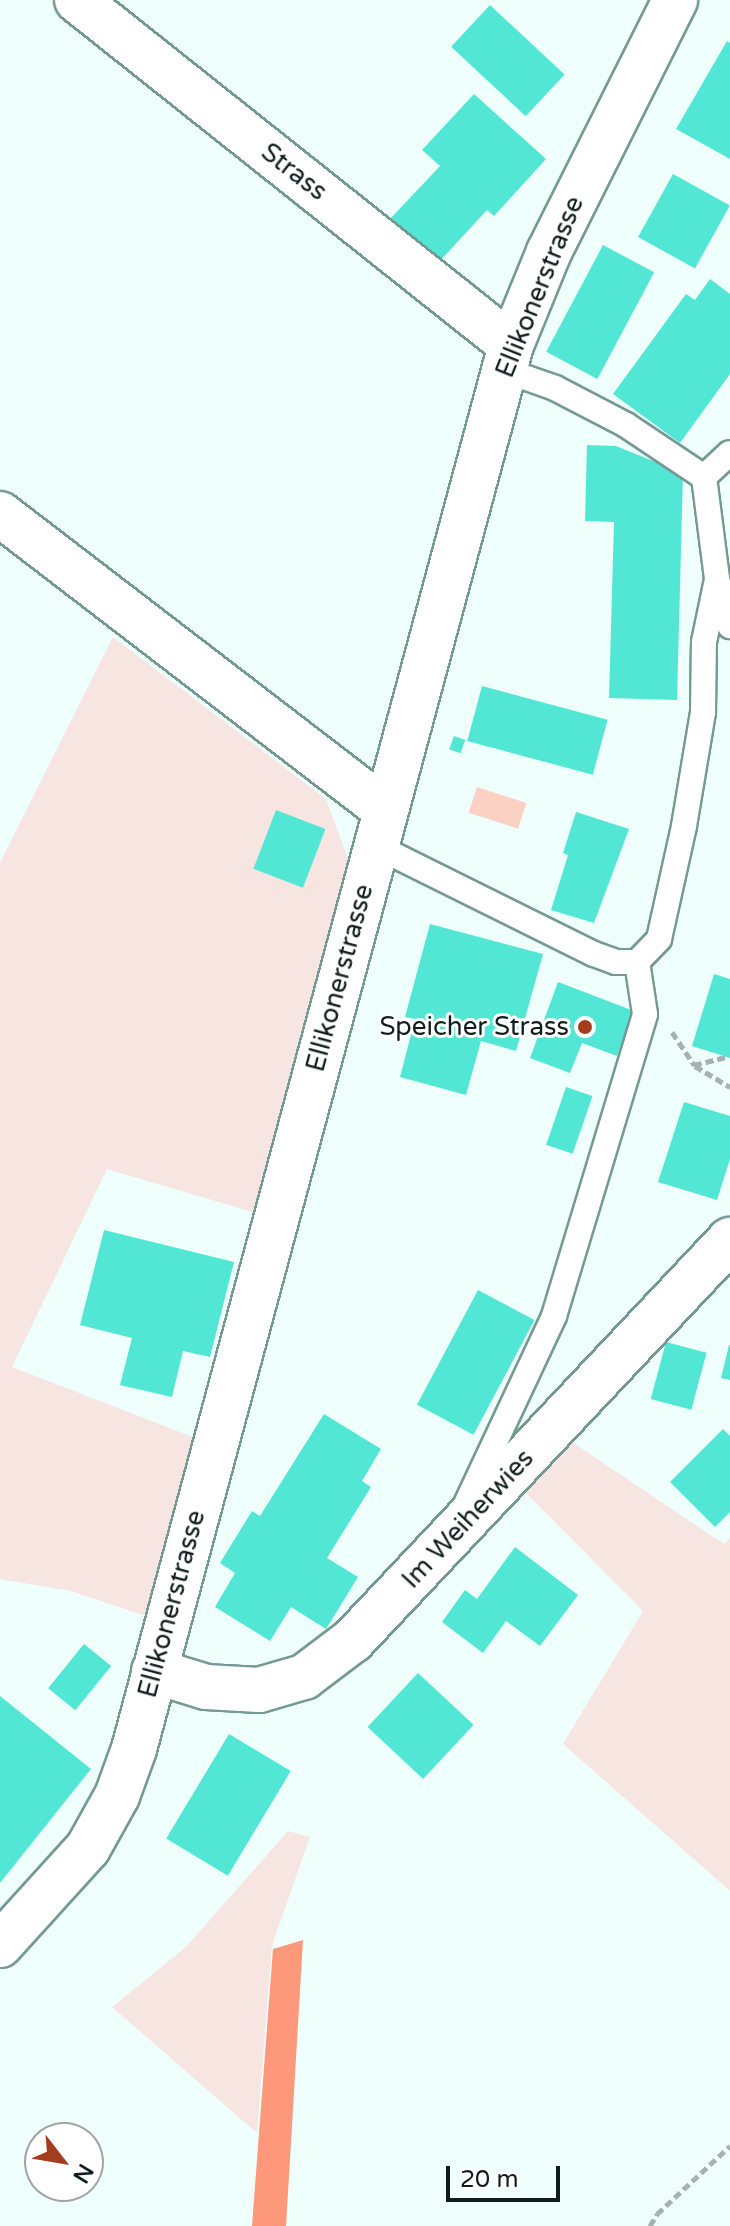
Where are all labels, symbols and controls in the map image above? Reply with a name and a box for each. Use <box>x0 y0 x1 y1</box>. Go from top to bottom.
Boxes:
street label: Strass <box>255 137 333 207</box>
street label: Ellikonerstrasse <box>489 192 591 382</box>
street label: Ellikonerstrasse <box>300 881 380 1075</box>
place label: Speicher Strass <box>380 1011 569 1043</box>
marker: Speicher Strass <box>576 1018 594 1036</box>
street label: Im Weiherwies <box>396 1443 540 1595</box>
street label: Ellikonerstrasse <box>132 1507 212 1701</box>
north arrow <box>24 2122 104 2202</box>
scale bar <box>450 2150 564 2200</box>
text: N <box>67 2159 99 2188</box>
text: 20 m <box>460 2165 518 2194</box>

